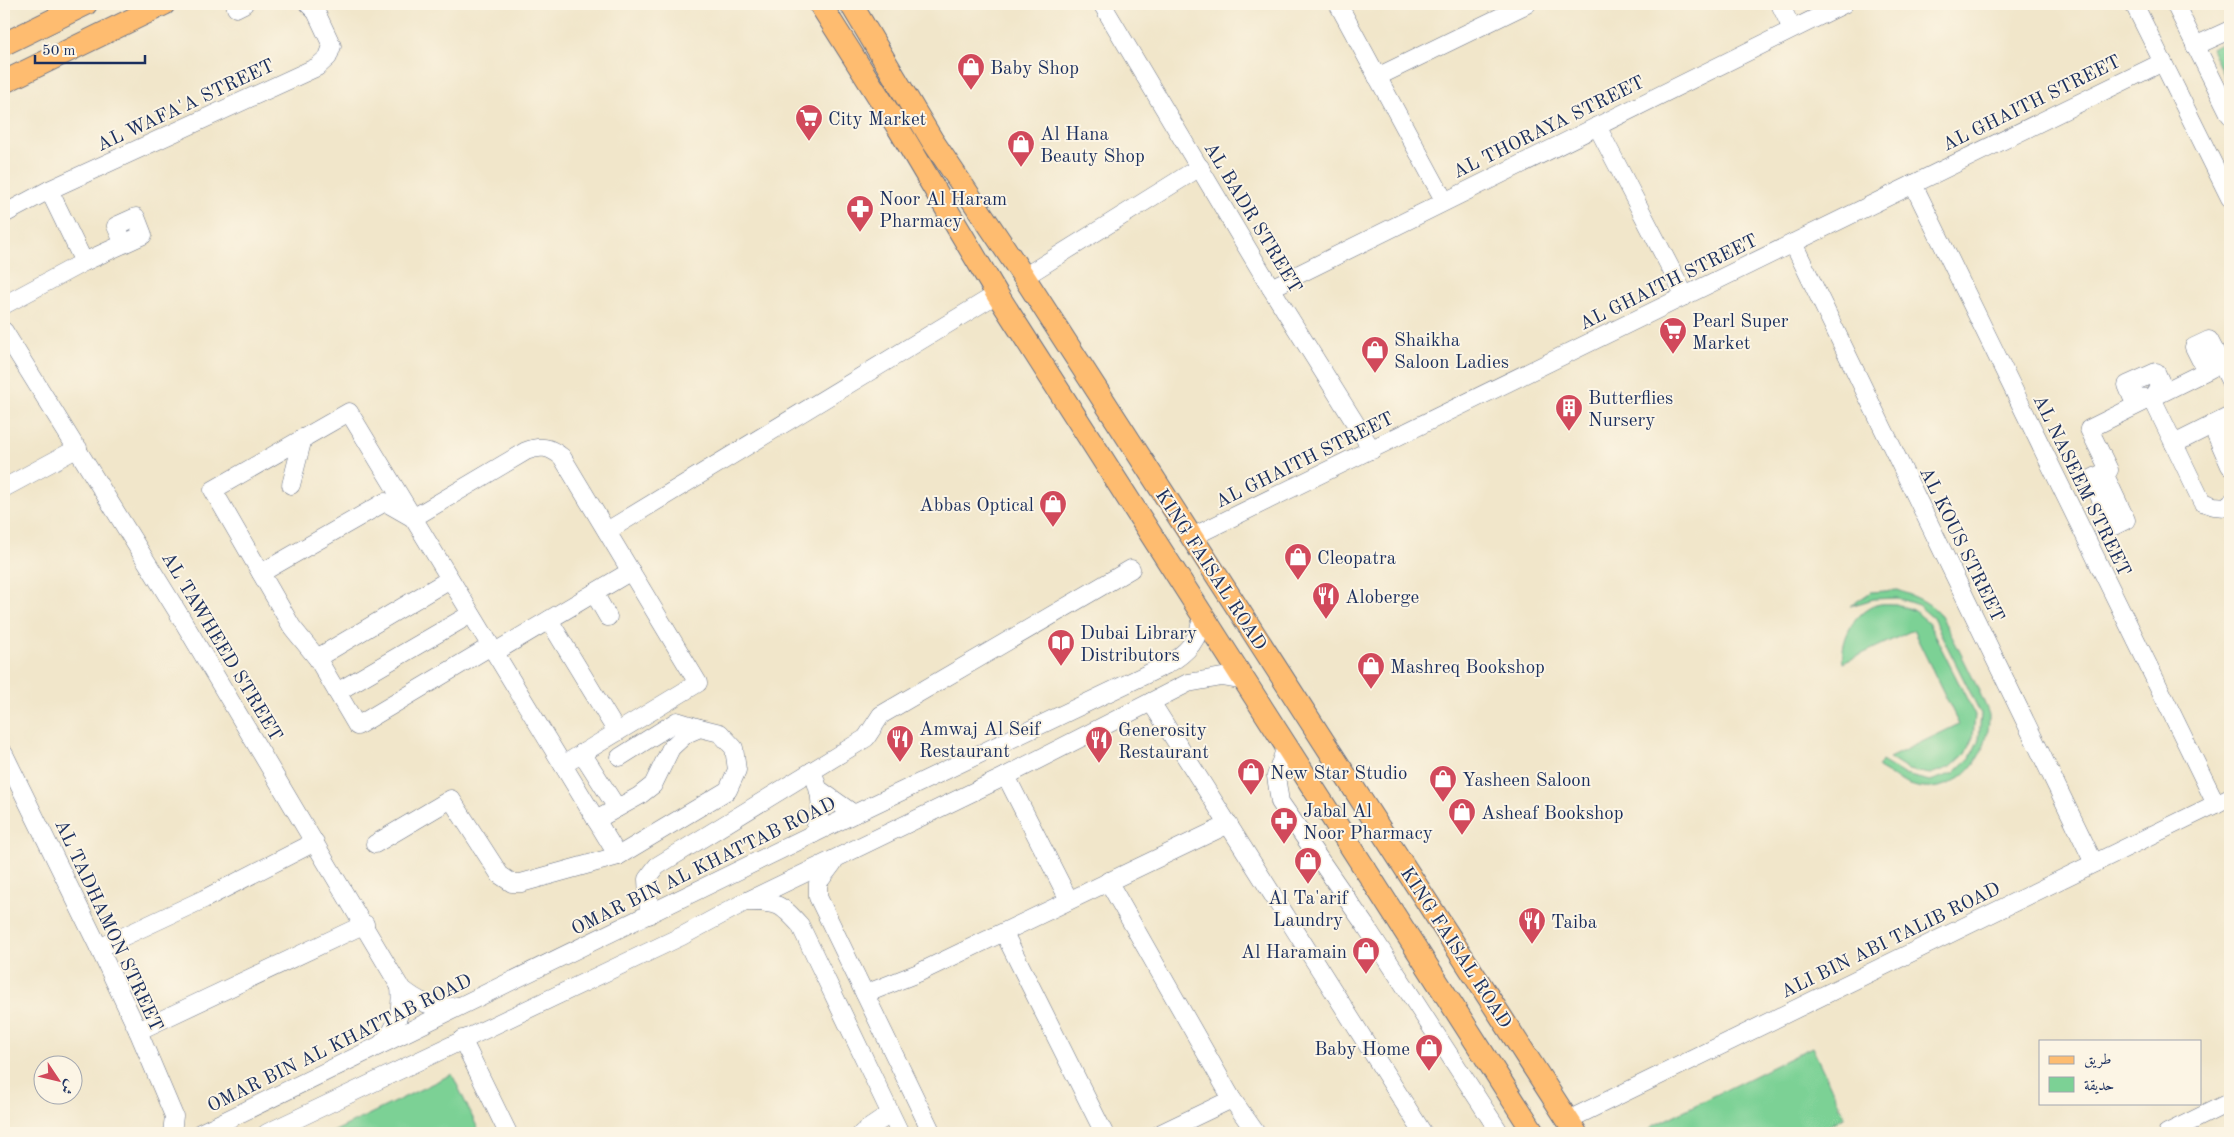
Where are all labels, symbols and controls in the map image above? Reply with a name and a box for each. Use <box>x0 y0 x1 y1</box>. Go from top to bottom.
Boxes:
scale bar <box>35 32 145 64</box>
text: 50 m <box>42 44 76 59</box>
shop icon: Baby Shop <box>956 52 986 91</box>
street label: AL GHAITH STREET <box>1940 53 2124 156</box>
street label: AL WAFA'A STREET <box>94 57 278 156</box>
place label: Baby Shop <box>990 60 1079 79</box>
street label: AL THORAYA STREET <box>1450 74 1648 183</box>
supermarket icon: City Market <box>794 103 824 142</box>
place label: City Market <box>828 111 926 130</box>
place label: Al Hana Beauty Shop <box>1040 126 1145 167</box>
shop icon: Al Hana Beauty Shop <box>1006 129 1036 168</box>
street label: AL BADR STREET <box>1199 140 1304 297</box>
place label: Noor Al Haram Pharmacy <box>879 191 1007 232</box>
pharmacy icon: Noor Al Haram Pharmacy <box>845 194 875 233</box>
street label: AL GHAITH STREET <box>1577 232 1761 335</box>
place label: Pearl Super Market <box>1692 313 1789 354</box>
supermarket icon: Pearl Super Market <box>1658 316 1688 355</box>
place label: Shaikha Saloon Ladies <box>1394 332 1509 373</box>
shop icon: Shaikha Saloon Ladies <box>1360 335 1390 374</box>
place label: Butterflies Nursery <box>1588 390 1673 431</box>
street label: AL NASEEM STREET <box>2029 392 2133 580</box>
building icon: Butterflies Nursery <box>1554 393 1584 432</box>
street label: AL GHAITH STREET <box>1213 410 1397 513</box>
street label: AL KOUS STREET <box>1915 465 2006 625</box>
street label: KING FAISAL ROAD <box>1151 486 1269 654</box>
shop icon: Abbas Optical <box>1038 489 1068 528</box>
place label: Abbas Optical <box>919 497 1034 516</box>
shop icon: Cleopatra <box>1283 542 1313 581</box>
street label: AL TAWHEED STREET <box>157 550 285 745</box>
place label: Cleopatra <box>1317 550 1397 569</box>
restaurant icon: Aloberge <box>1311 581 1341 620</box>
place label: Aloberge <box>1345 589 1419 608</box>
place label: Dubai Library Distributors <box>1080 625 1197 666</box>
library icon: Dubai Library Distributors <box>1046 628 1076 667</box>
shop icon: Mashreq Bookshop <box>1356 651 1386 690</box>
place label: Mashreq Bookshop <box>1390 659 1545 678</box>
place label: Amwaj Al Seif Restaurant <box>919 721 1041 762</box>
place label: Generosity Restaurant <box>1118 722 1209 763</box>
restaurant icon: Amwaj Al Seif Restaurant <box>885 724 915 763</box>
restaurant icon: Generosity Restaurant <box>1084 725 1114 764</box>
shop icon: New Star Studio <box>1236 757 1266 796</box>
shop icon: Yasheen Saloon <box>1428 764 1458 803</box>
place label: New Star Studio <box>1270 765 1407 784</box>
place label: Yasheen Saloon <box>1462 772 1591 791</box>
street label: OMAR BIN AL KHATTAB ROAD <box>569 795 839 940</box>
shop icon: Asheaf Bookshop <box>1447 797 1477 836</box>
place label: Jabal Al Noor Pharmacy <box>1303 803 1433 844</box>
place label: Asheaf Bookshop <box>1481 805 1624 824</box>
pharmacy icon: Jabal Al Noor Pharmacy <box>1269 806 1299 845</box>
street label: AL TADHAMON STREET <box>50 817 165 1035</box>
shop icon: Al Ta'arif Laundry <box>1293 846 1323 885</box>
street label: KING FAISAL ROAD <box>1396 864 1514 1032</box>
street label: ALI BIN ABI TALIB ROAD <box>1778 880 2004 1003</box>
place label: Al Ta'arif Laundry <box>1268 890 1349 931</box>
restaurant icon: Taiba <box>1517 906 1547 945</box>
place label: Taiba <box>1551 914 1598 933</box>
shop icon: Al Haramain <box>1351 936 1381 975</box>
place label: Al Haramain <box>1241 944 1347 963</box>
street label: OMAR BIN AL KHATTAB ROAD <box>205 972 475 1117</box>
shop icon: Baby Home <box>1414 1033 1444 1072</box>
legend <box>2039 1040 2202 1104</box>
place label: Baby Home <box>1314 1041 1410 1060</box>
text: طريق <box>2084 1053 2111 1069</box>
north arrow <box>32 1054 82 1104</box>
text: ش <box>58 1077 78 1097</box>
text: حديقة <box>2084 1079 2114 1094</box>

